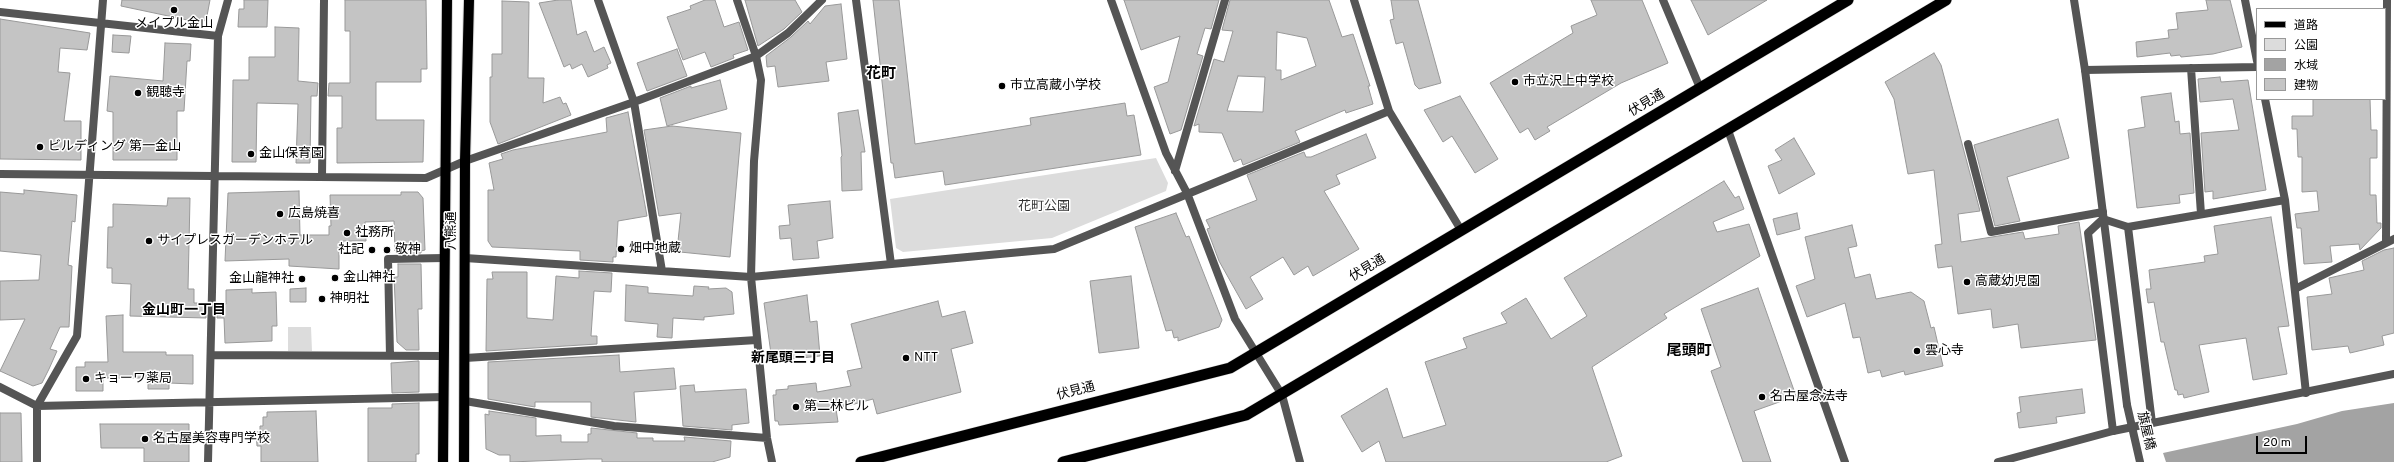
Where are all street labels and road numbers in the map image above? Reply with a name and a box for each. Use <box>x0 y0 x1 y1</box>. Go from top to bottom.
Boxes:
street label: 伏見通 <box>1626 87 1668 121</box>
street label: 八熊通 <box>444 212 460 250</box>
street label: 伏見通 <box>1347 252 1389 286</box>
street label: 伏見通 <box>1055 380 1097 404</box>
street label: 旗屋橋 <box>2133 410 2157 452</box>

